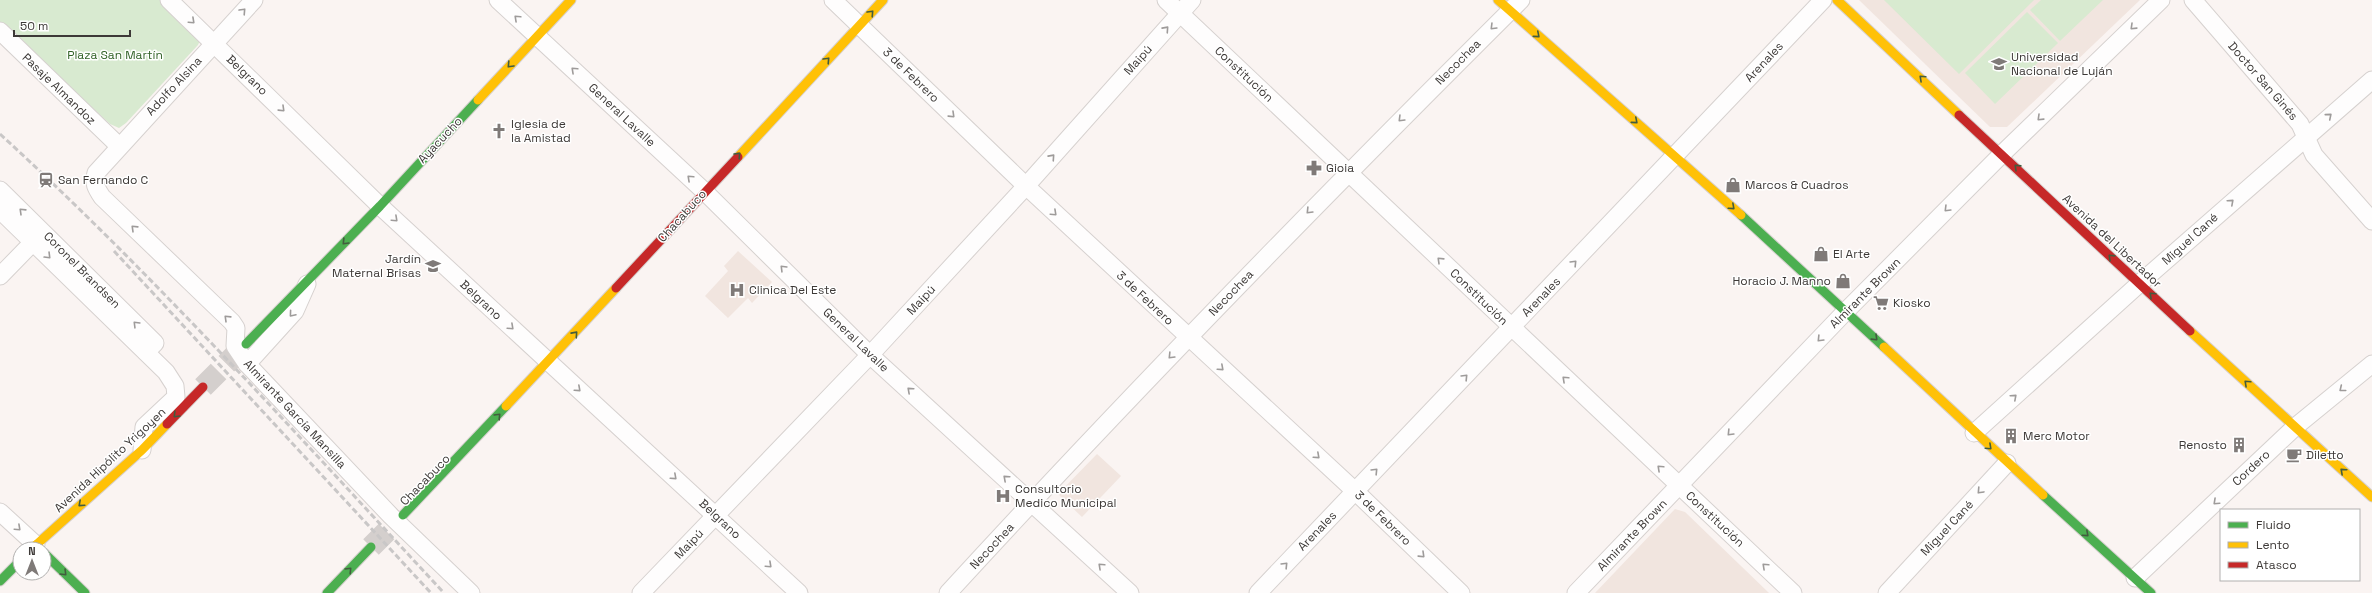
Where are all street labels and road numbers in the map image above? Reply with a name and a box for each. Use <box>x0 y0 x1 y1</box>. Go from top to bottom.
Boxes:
street label: Necochea <box>1432 36 1484 88</box>
street label: Arenales <box>1741 38 1787 86</box>
street label: Doctor San Ginés <box>2224 38 2302 124</box>
street label: Maipú <box>1120 42 1156 78</box>
street label: Constitución <box>1211 43 1277 105</box>
street label: 3 de Febrero <box>879 44 943 106</box>
street label: Pasaje Almandoz <box>19 50 99 128</box>
street label: Belgrano <box>223 51 271 99</box>
street label: Adolfo Alsina <box>143 53 205 119</box>
street label: General Lavalle <box>585 80 659 150</box>
street label: Ayacucho <box>414 113 466 167</box>
street label: Chacabuco <box>654 186 710 246</box>
street label: Avenida del Libertador <box>2059 191 2165 292</box>
street label: Miguel Cané <box>2158 209 2222 269</box>
street label: Coronel Brandsen <box>40 228 124 312</box>
street label: Almirante Brown <box>1826 254 1904 332</box>
street label: Constitución <box>1447 265 1511 329</box>
street label: Necochea <box>1205 266 1257 319</box>
street label: 3 de Febrero <box>1113 267 1177 329</box>
street label: Arenales <box>1518 274 1564 320</box>
street label: Belgrano <box>457 277 505 323</box>
street label: Maipú <box>903 282 939 318</box>
street label: General Lavalle <box>819 304 893 376</box>
street label: Almirante García Mansilla <box>240 356 350 472</box>
street label: Avenida Hipólito Yrigoyen <box>51 404 169 516</box>
street label: Cordero <box>2229 446 2273 490</box>
street label: Chacabuco <box>396 451 454 509</box>
street label: 3 de Febrero <box>1351 487 1415 549</box>
street label: Constitución <box>1682 488 1748 550</box>
street label: Belgrano <box>696 496 744 542</box>
street label: Almirante Brown <box>1594 496 1670 574</box>
street label: Miguel Cané <box>1917 497 1977 559</box>
street label: Arenales <box>1294 508 1340 554</box>
street label: Necochea <box>966 519 1018 573</box>
street label: Maipú <box>671 526 707 562</box>

